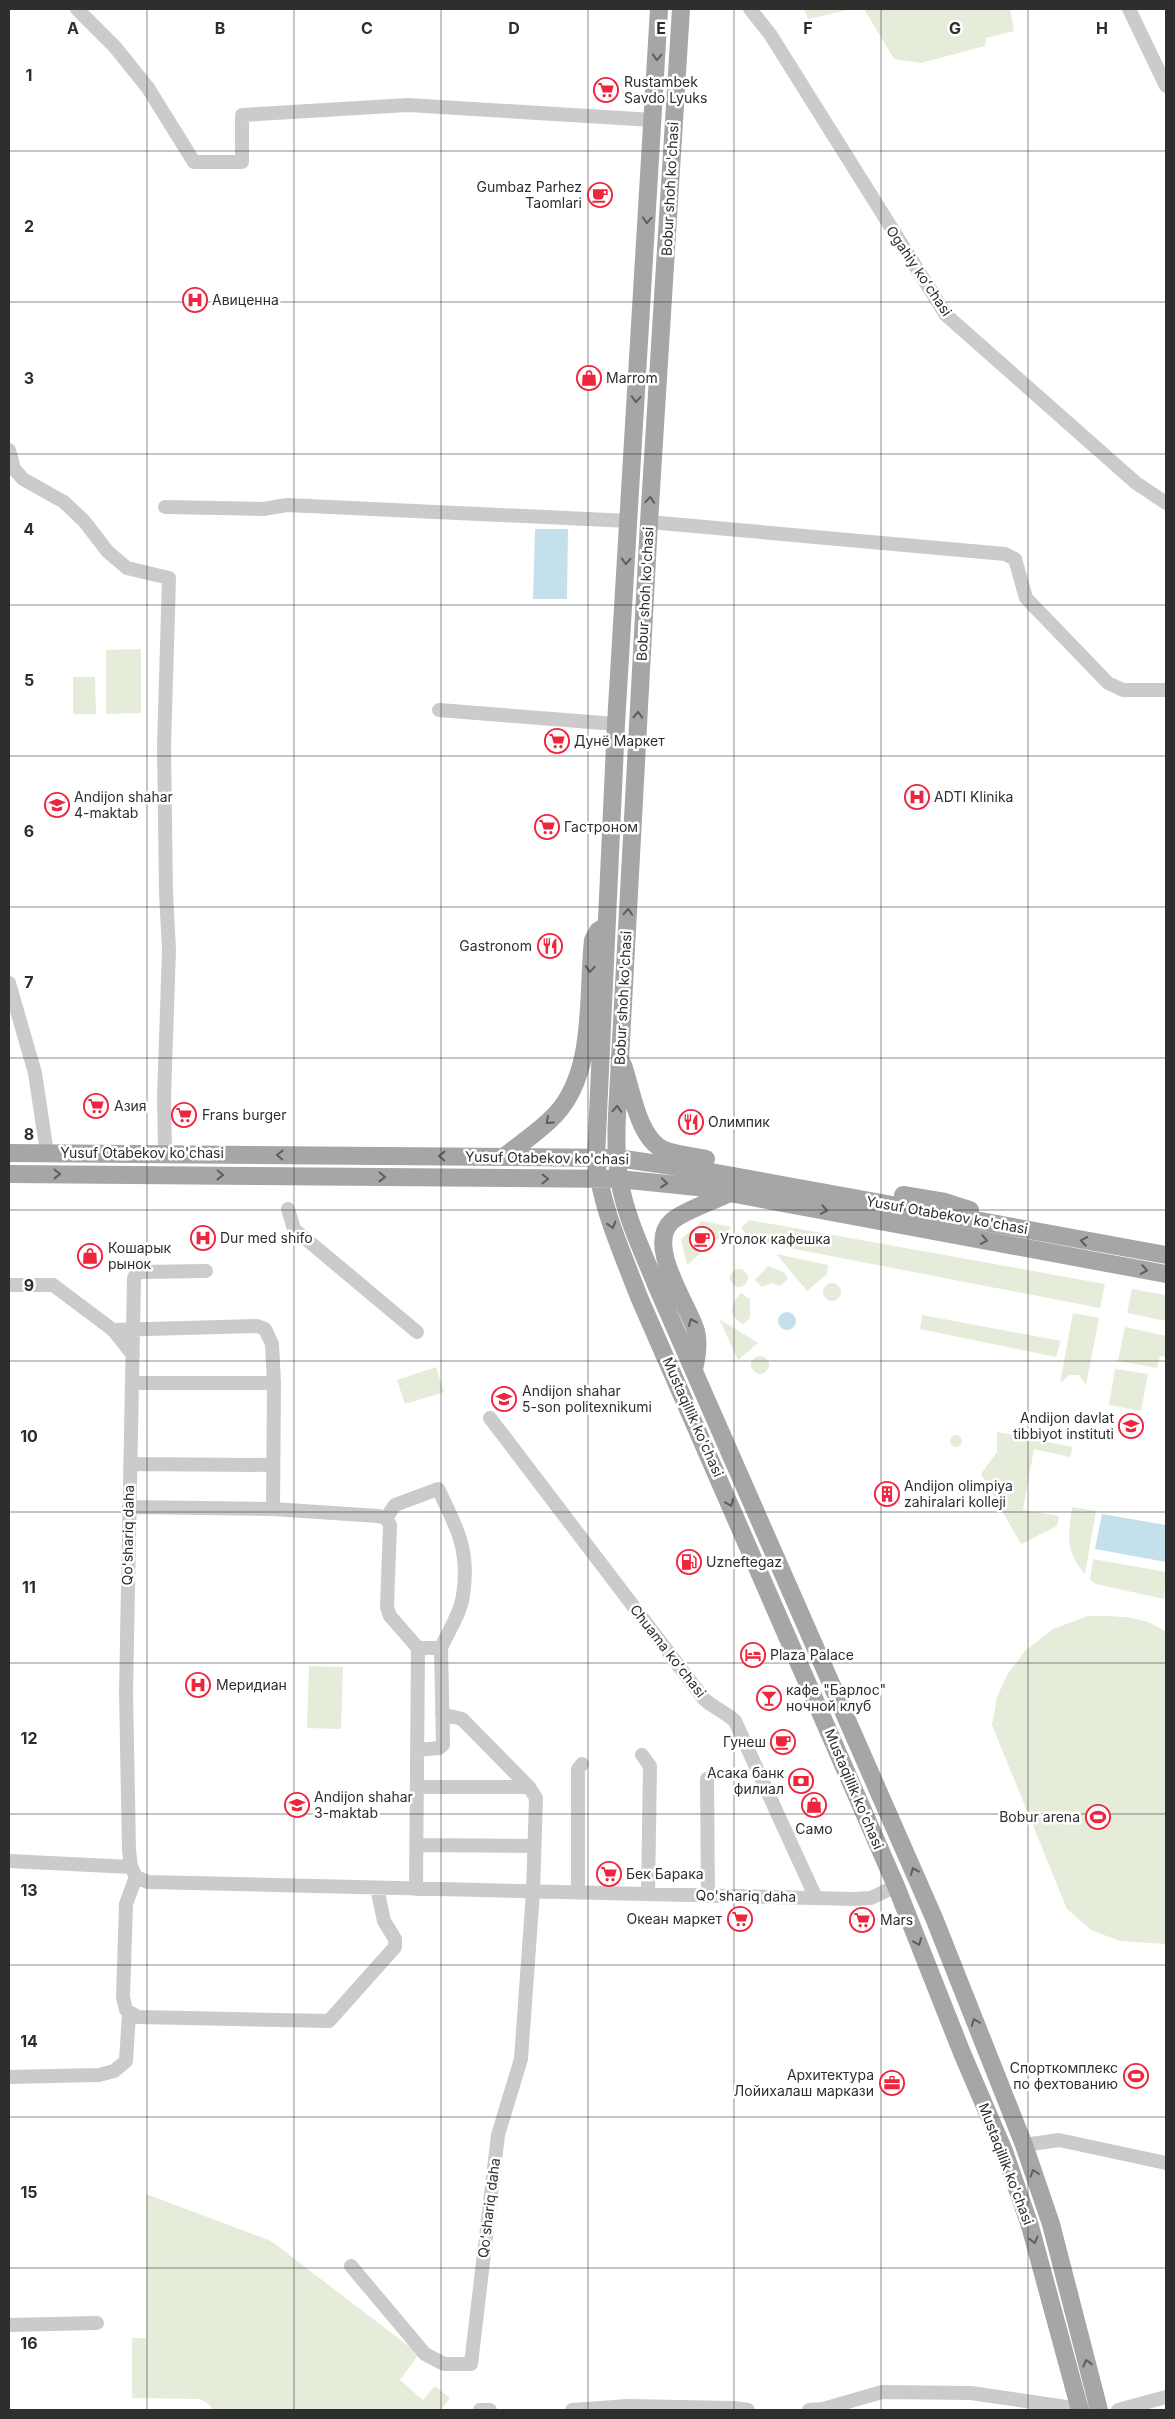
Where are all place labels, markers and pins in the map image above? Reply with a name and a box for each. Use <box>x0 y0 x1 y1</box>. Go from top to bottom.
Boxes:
place label: Rustambek Savdo Lyuks <box>624 73 707 106</box>
supermarket icon: Rustambek Savdo Lyuks <box>593 77 619 103</box>
place label: Gumbaz Parhez Taomlari <box>477 178 582 211</box>
cafe icon: Gumbaz Parhez Taomlari <box>587 182 613 208</box>
hospital icon: Авиценна <box>182 287 208 313</box>
place label: Авиценна <box>212 291 279 308</box>
shop icon: Marrom <box>576 365 602 391</box>
place label: Marrom <box>606 369 658 386</box>
supermarket icon: Дунё Маркет <box>544 728 570 754</box>
place label: Дунё Маркет <box>574 732 665 749</box>
hospital icon: ADTI Klinika <box>904 784 930 810</box>
place label: Andijon shahar 4-maktab <box>74 788 173 821</box>
place label: ADTI Klinika <box>934 788 1013 805</box>
school or university icon: Andijon shahar 4-maktab <box>44 792 70 818</box>
supermarket icon: Гастроном <box>534 814 560 840</box>
place label: Гастроном <box>564 818 638 835</box>
restaurant icon: Gastronom <box>537 933 563 959</box>
place label: Gastronom <box>459 937 532 954</box>
supermarket icon: Азия <box>83 1093 109 1119</box>
place label: Азия <box>114 1097 147 1114</box>
supermarket icon: Frans burger <box>171 1102 197 1128</box>
place label: Frans burger <box>202 1106 287 1123</box>
restaurant icon: Олимпик <box>678 1109 704 1135</box>
place label: Олимпик <box>708 1113 770 1130</box>
hospital icon: Dur med shifo <box>190 1225 216 1251</box>
cafe icon: Уголок кафешка <box>689 1226 715 1252</box>
place label: Dur med shifo <box>220 1229 313 1246</box>
place label: Уголок кафешка <box>720 1230 831 1247</box>
place label: Кошарык рынок <box>108 1239 172 1272</box>
shop icon: Кошарык рынок <box>77 1243 103 1269</box>
place label: Andijon shahar 5-son politexnikumi <box>522 1382 652 1415</box>
school or university icon: Andijon shahar 5-son politexnikumi <box>491 1386 517 1412</box>
place label: Andijon davlat tibbiyot instituti <box>1013 1409 1114 1442</box>
school or university icon: Andijon davlat tibbiyot instituti <box>1118 1413 1144 1439</box>
place label: Andijon olimpiya zahiralari kolleji <box>904 1477 1013 1510</box>
building icon: Andijon olimpiya zahiralari kolleji <box>874 1481 900 1507</box>
fuel station icon: Uzneftegaz <box>676 1549 702 1575</box>
place label: Uzneftegaz <box>706 1553 782 1570</box>
hotel icon: Plaza Palace <box>740 1642 766 1668</box>
place label: Plaza Palace <box>770 1646 854 1663</box>
hospital icon: Меридиан <box>185 1672 211 1698</box>
place label: Меридиан <box>216 1676 287 1693</box>
place label: кафе "Барлос" ночной клуб <box>786 1681 886 1714</box>
bar icon: кафе "Барлос" ночной клуб <box>756 1685 782 1711</box>
cafe icon: Гунеш <box>770 1729 796 1755</box>
place label: Гунеш <box>723 1733 766 1750</box>
place label: Асака банк филиал <box>707 1764 784 1797</box>
bank icon: Асака банк филиал <box>788 1768 814 1794</box>
place label: Andijon shahar 3-maktab <box>314 1788 413 1821</box>
school or university icon: Andijon shahar 3-maktab <box>284 1792 310 1818</box>
shop icon: Само <box>801 1792 827 1818</box>
sports icon: Bobur arena <box>1085 1804 1111 1830</box>
place label: Bobur arena <box>999 1808 1080 1825</box>
place label: Само <box>795 1820 833 1837</box>
supermarket icon: Бек Барака <box>596 1861 622 1887</box>
place label: Бек Барака <box>626 1865 704 1882</box>
supermarket icon: Океан маркет <box>727 1906 753 1932</box>
supermarket icon: Mars <box>849 1907 875 1933</box>
place label: Океан маркет <box>626 1910 722 1927</box>
place label: Mars <box>880 1911 913 1928</box>
place label: Спорткомплекс по фехтованию <box>1010 2059 1118 2092</box>
sports icon: Спорткомплекс по фехтованию <box>1123 2063 1149 2089</box>
place label: Архитектура Лойихалаш маркази <box>734 2066 874 2099</box>
office icon: Архитектура Лойихалаш маркази <box>879 2070 905 2096</box>

